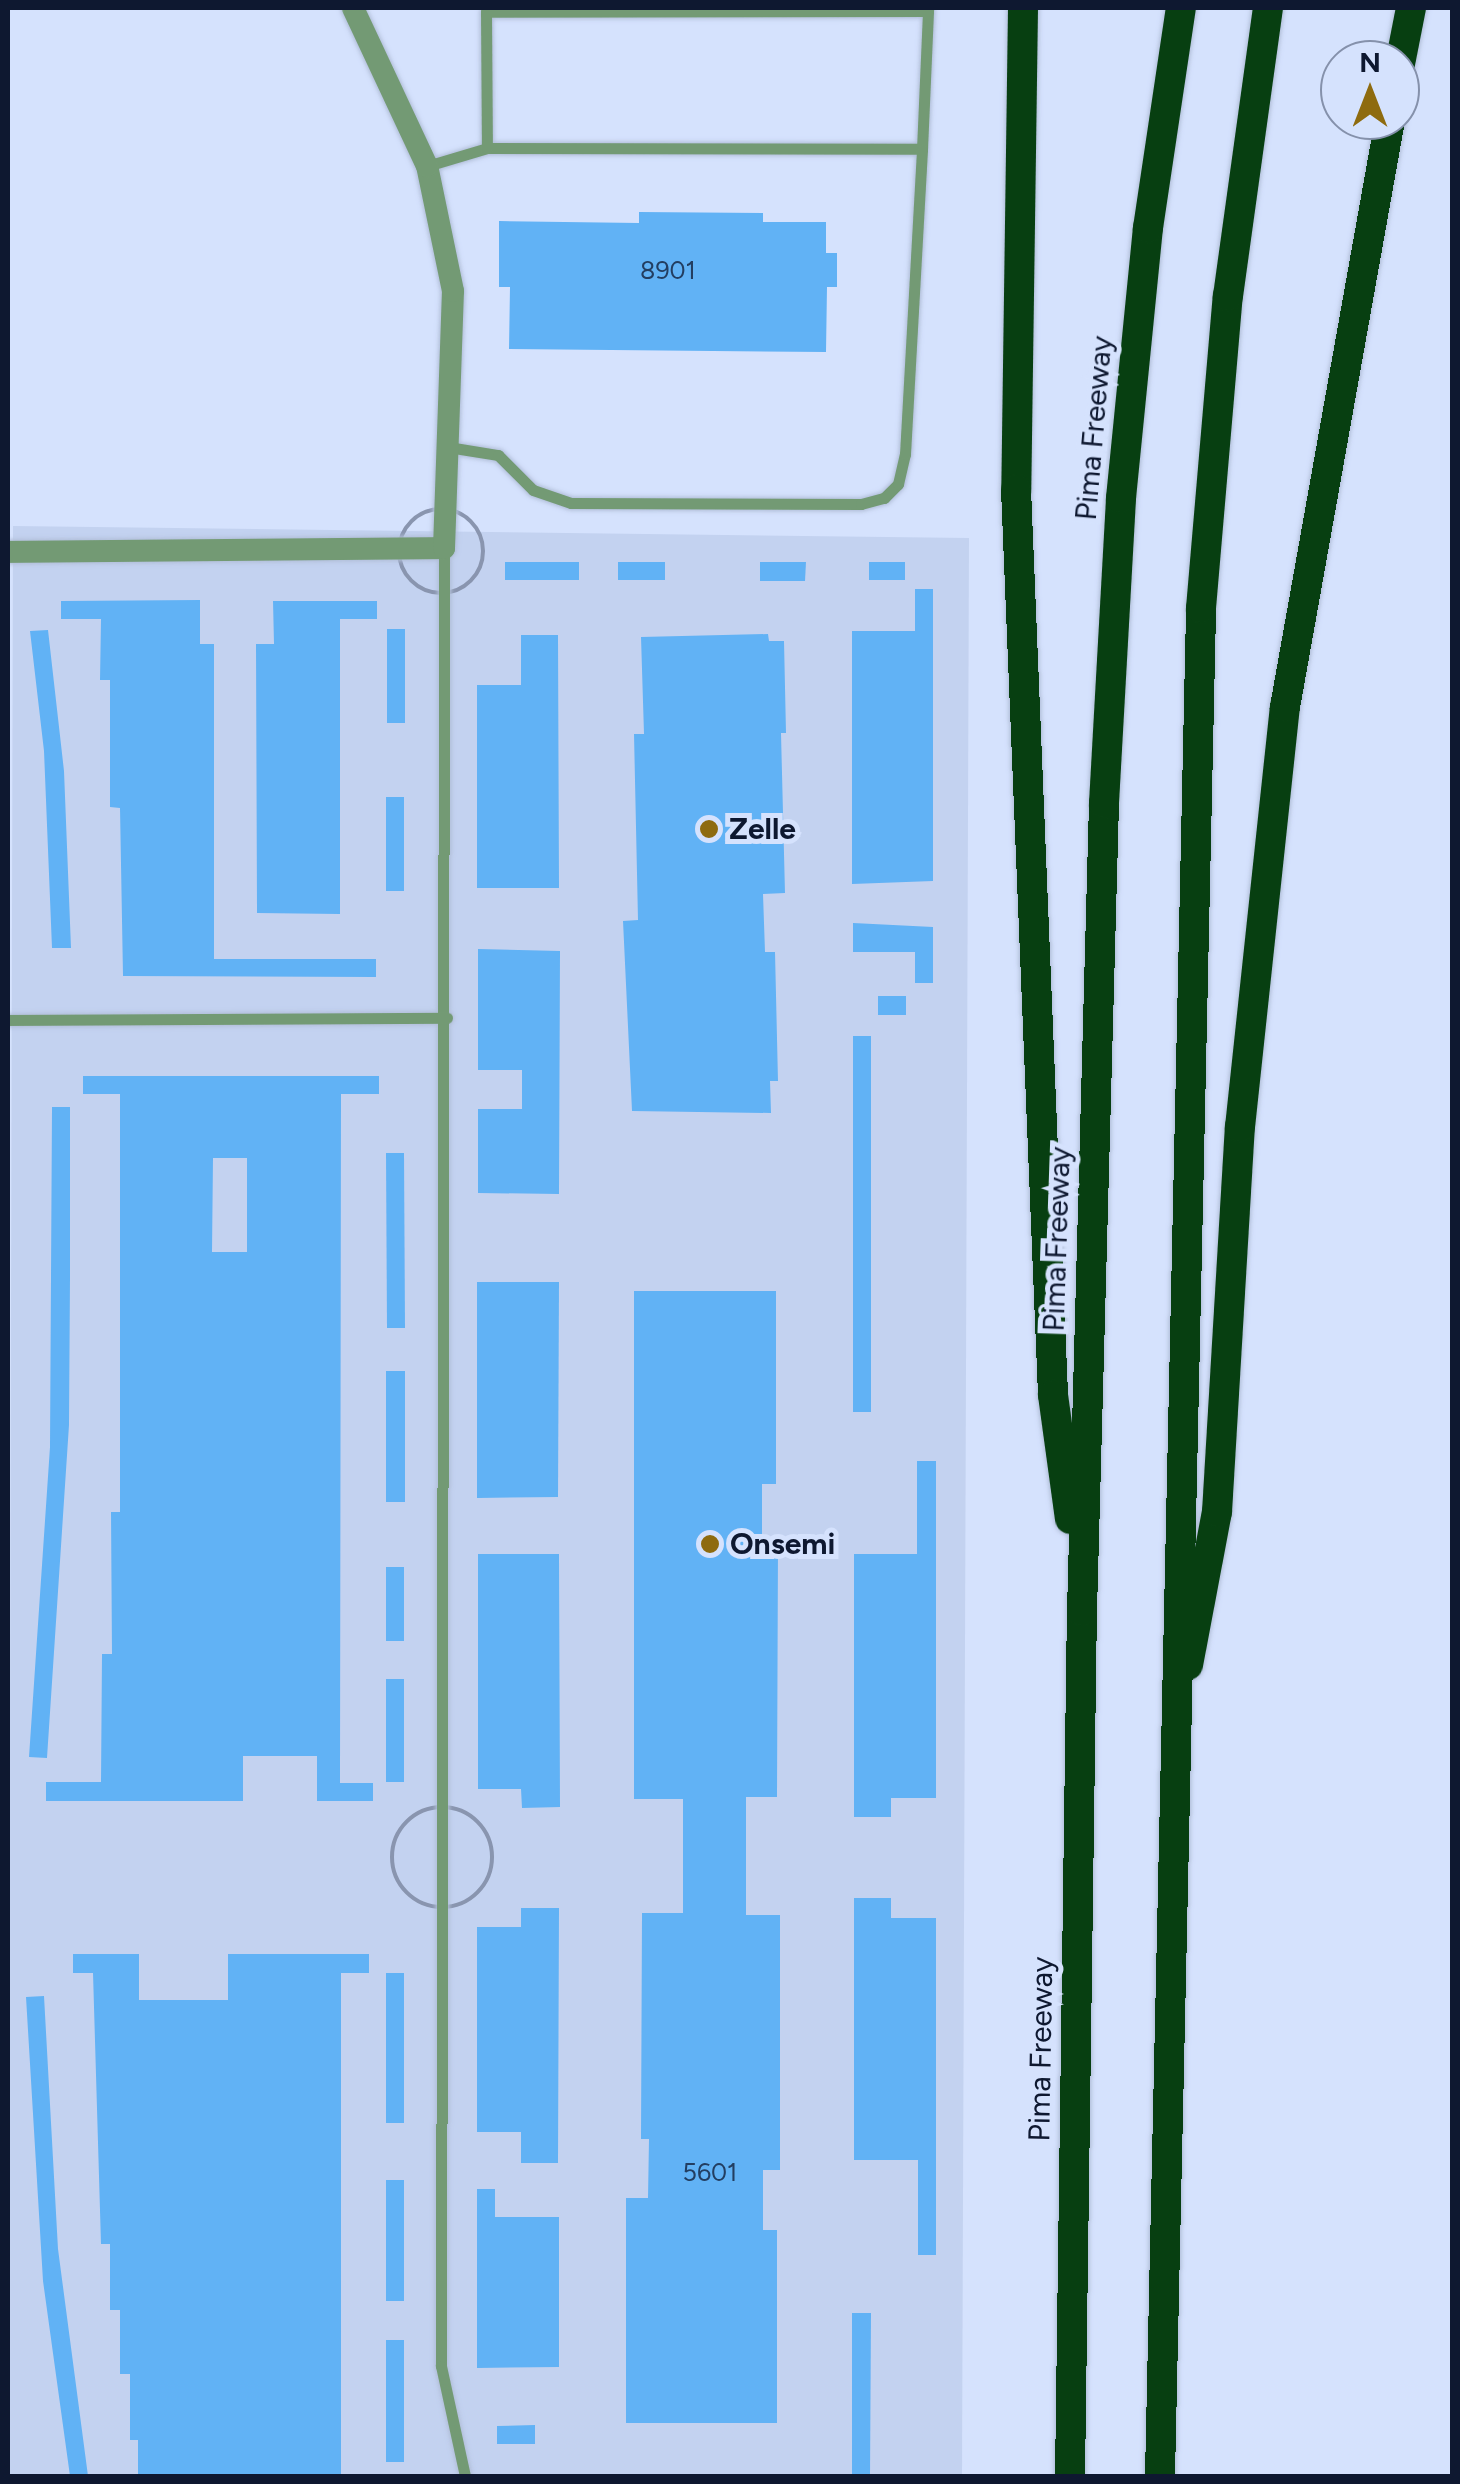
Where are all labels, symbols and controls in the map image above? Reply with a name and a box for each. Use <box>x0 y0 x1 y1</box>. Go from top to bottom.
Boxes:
north arrow <box>1320 40 1420 140</box>
text: N <box>1359 45 1381 79</box>
house number: 8901 <box>640 255 696 285</box>
street label: Pima Freeway <box>1068 334 1120 522</box>
place label: Zelle <box>729 811 796 847</box>
marker: Zelle <box>698 818 720 840</box>
street label: Pima Freeway <box>1036 1146 1078 1332</box>
place label: Onsemi <box>730 1526 835 1562</box>
marker: Onsemi <box>699 1533 721 1555</box>
street label: Pima Freeway <box>1021 1956 1061 2142</box>
house number: 5601 <box>683 2157 737 2187</box>

